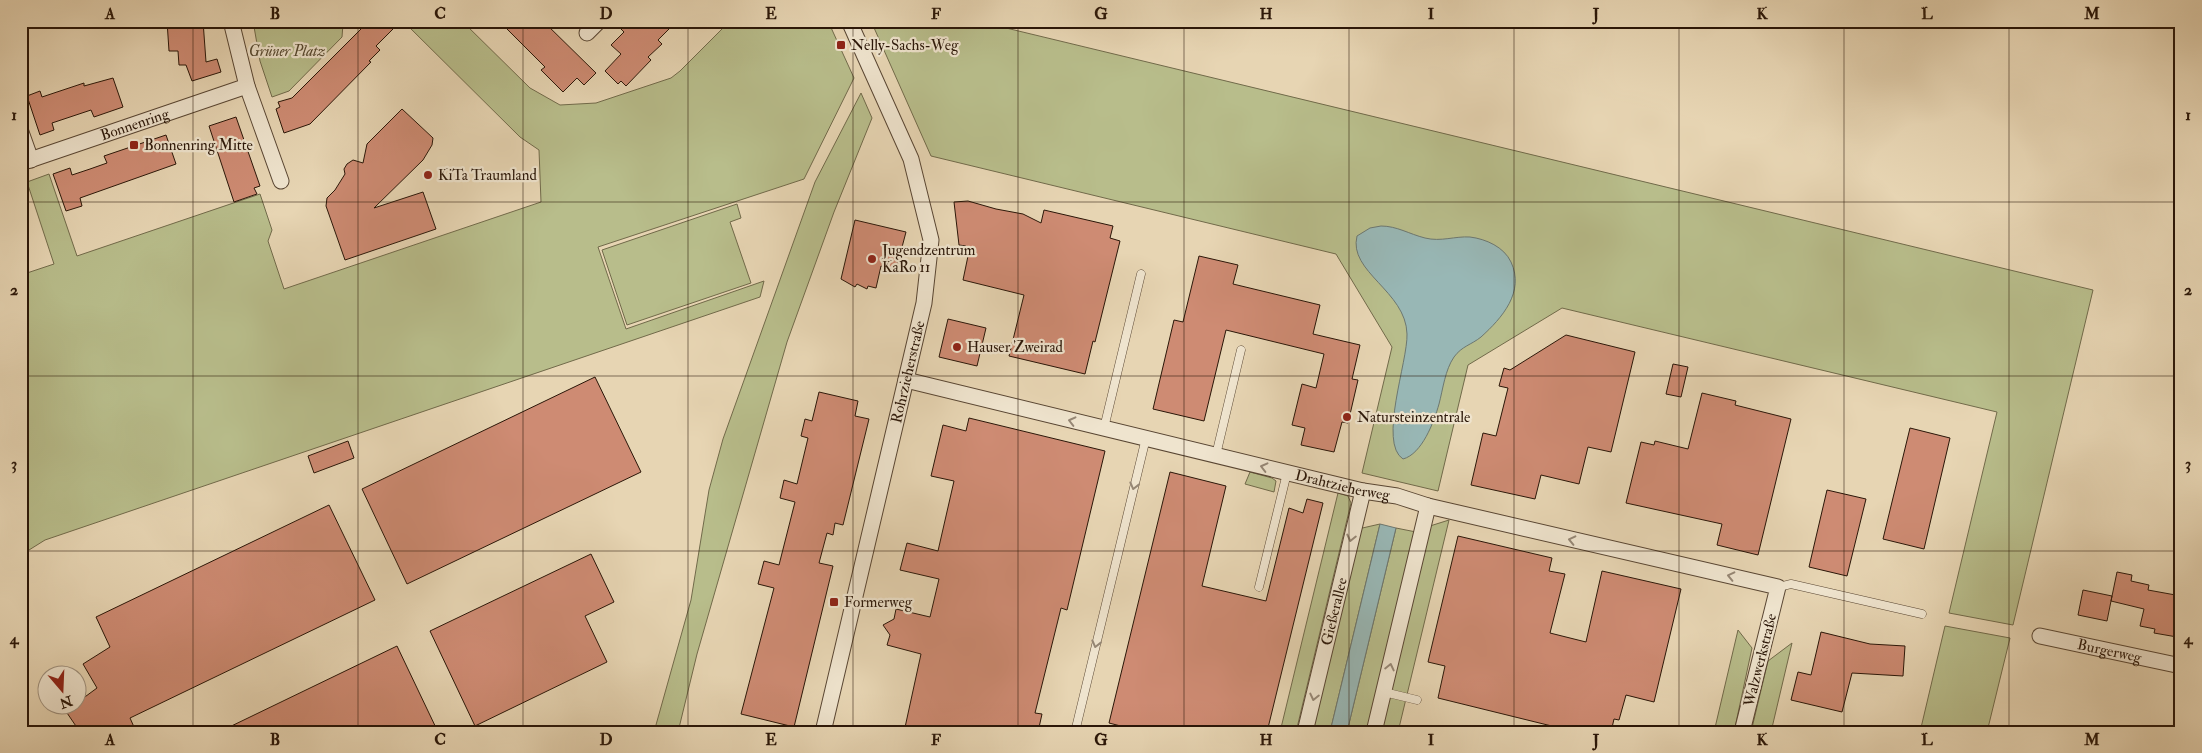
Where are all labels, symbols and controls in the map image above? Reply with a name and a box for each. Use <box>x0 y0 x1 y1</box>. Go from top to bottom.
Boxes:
text: A <box>104 4 116 24</box>
text: B <box>270 4 280 24</box>
text: C <box>434 4 446 24</box>
text: D <box>599 4 613 24</box>
text: E <box>765 4 777 24</box>
text: F <box>931 4 941 24</box>
text: G <box>1094 4 1108 24</box>
text: H <box>1259 4 1273 24</box>
text: I <box>1428 4 1435 24</box>
text: J <box>1592 4 1600 25</box>
text: K <box>1756 4 1768 24</box>
text: L <box>1921 4 1933 24</box>
text: M <box>2083 4 2100 24</box>
place label: Nelly-Sachs-Weg <box>851 36 959 55</box>
marker: Nelly-Sachs-Weg <box>835 39 847 51</box>
park label: Grüner Platz <box>249 42 325 61</box>
street label: Bonnenring <box>98 104 172 145</box>
text: 1 <box>11 105 17 125</box>
text: 1 <box>2185 105 2191 125</box>
place label: Bonnenring Mitte <box>144 136 253 155</box>
marker: Bonnenring Mitte <box>128 139 140 151</box>
place label: KiTa Traumland <box>438 166 537 185</box>
marker: KiTa Traumland <box>422 169 434 181</box>
place label: Jugendzentrum KaRo 11 <box>881 241 976 277</box>
marker: Jugendzentrum KaRo 11 <box>866 253 878 265</box>
text: 2 <box>10 280 18 300</box>
text: 2 <box>2184 280 2192 300</box>
street label: Rohrzieherstraße <box>887 319 930 425</box>
place label: Hauser Zweirad <box>967 338 1064 357</box>
marker: Hauser Zweirad <box>951 341 963 353</box>
place label: Natursteinzentrale <box>1357 408 1470 427</box>
marker: Natursteinzentrale <box>1341 411 1353 423</box>
one-way arrow <box>1069 416 1077 426</box>
text: 3 <box>11 454 17 474</box>
text: 3 <box>2185 454 2191 474</box>
one-way arrow <box>1260 462 1269 473</box>
street label: Drahtzieherweg <box>1293 466 1392 505</box>
one-way arrow <box>1129 481 1140 490</box>
one-way arrow <box>1346 534 1357 543</box>
one-way arrow <box>1568 535 1577 546</box>
one-way arrow <box>1726 571 1735 582</box>
street label: Gießerallee <box>1317 576 1352 647</box>
place label: Formerweg <box>844 593 913 612</box>
marker: Formerweg <box>828 596 840 608</box>
street label: Walzwerkstraße <box>1739 612 1781 710</box>
text: 4 <box>9 629 20 649</box>
text: 4 <box>2183 629 2194 649</box>
street label: Burgerweg <box>2075 635 2144 667</box>
one-way arrow <box>1091 639 1102 648</box>
one-way arrow <box>1384 663 1395 672</box>
north arrow <box>38 666 88 716</box>
text: N <box>57 691 76 712</box>
one-way arrow <box>1309 692 1320 701</box>
text: A <box>104 730 116 750</box>
text: B <box>270 730 280 750</box>
text: C <box>434 730 446 750</box>
text: D <box>599 730 613 750</box>
text: E <box>765 730 777 750</box>
text: F <box>931 730 941 750</box>
text: G <box>1094 730 1108 750</box>
text: H <box>1259 730 1273 750</box>
text: I <box>1428 730 1435 750</box>
text: J <box>1592 730 1600 751</box>
text: K <box>1756 730 1768 750</box>
text: L <box>1921 730 1933 750</box>
text: M <box>2083 730 2100 750</box>

